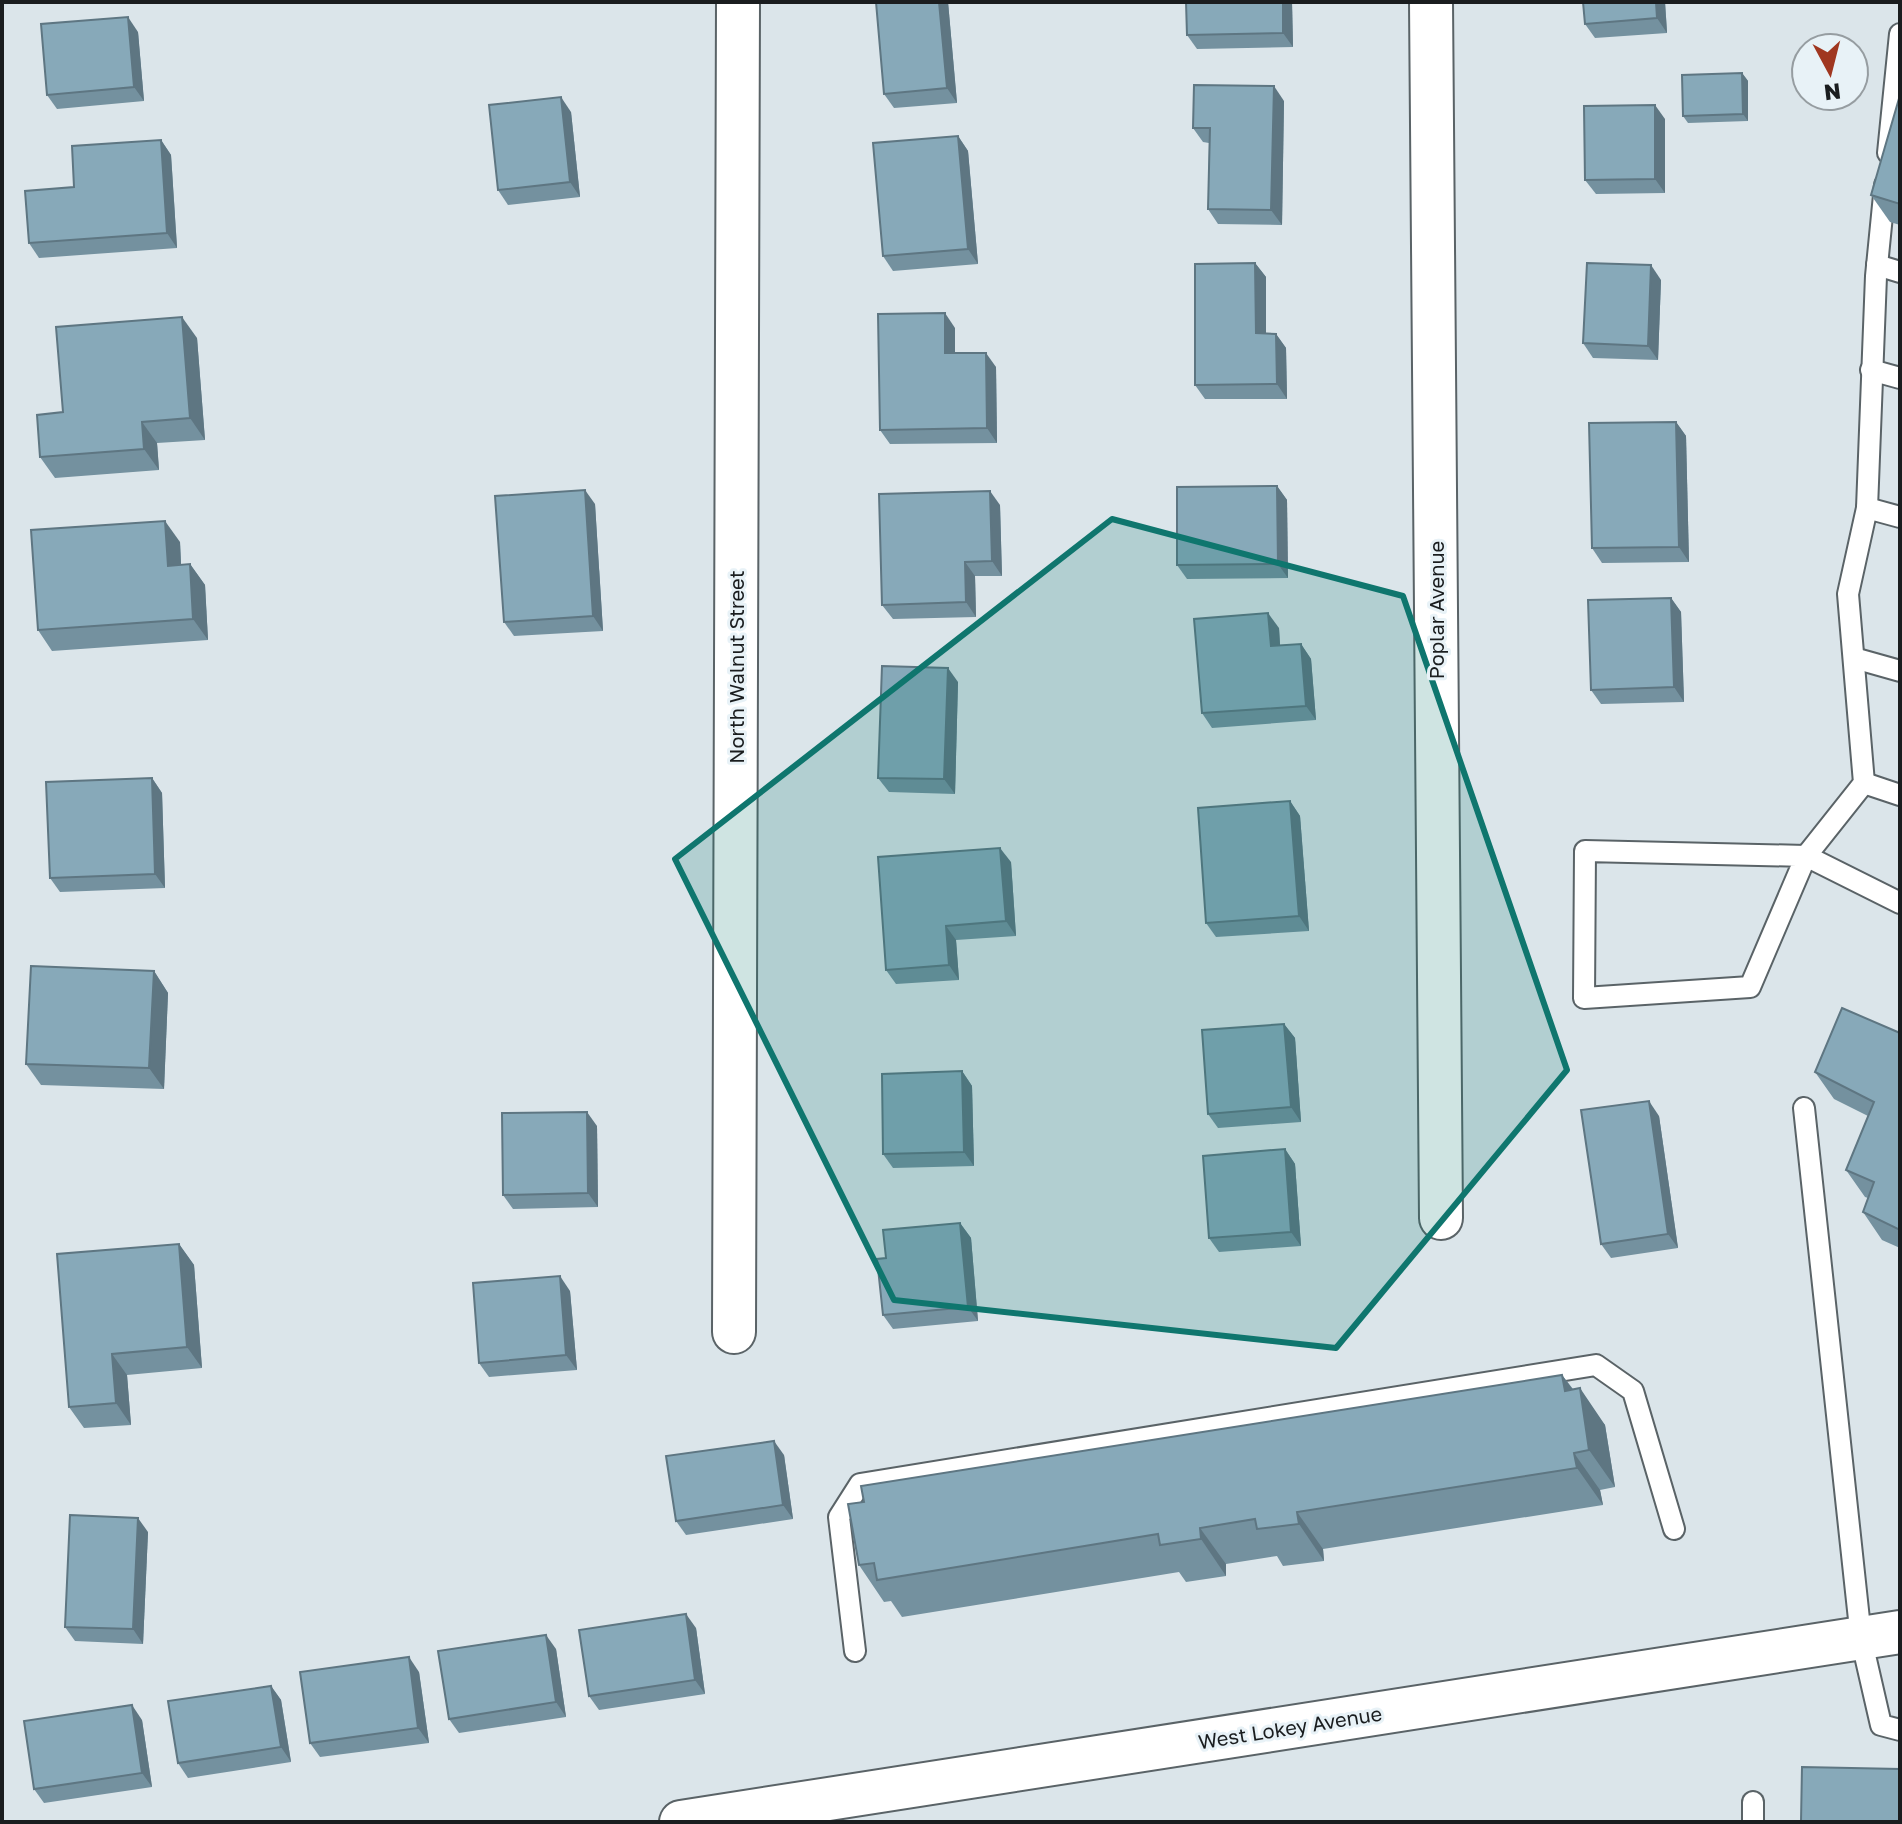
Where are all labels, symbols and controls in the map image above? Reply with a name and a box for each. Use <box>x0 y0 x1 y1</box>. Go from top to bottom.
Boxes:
north arrow <box>1790 32 1870 112</box>
text: N <box>1823 78 1842 107</box>
street label: Poplar Avenue <box>1424 541 1448 679</box>
street label: North Walnut Street <box>724 570 748 764</box>
street label: West Lokey Avenue <box>1196 1701 1384 1753</box>

